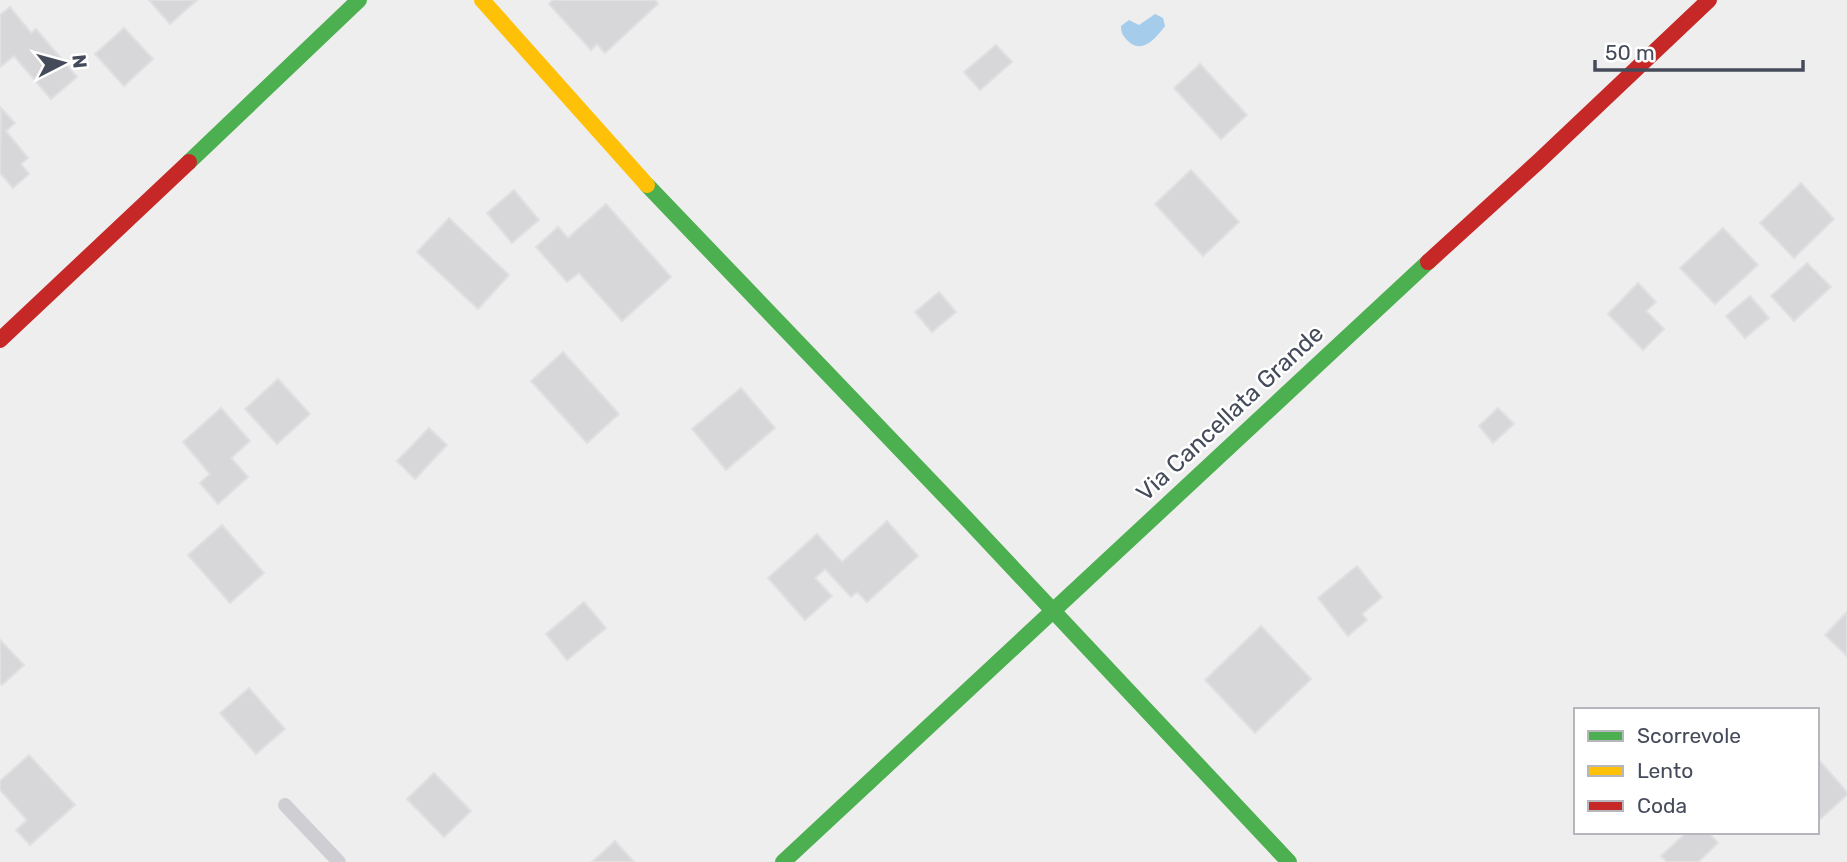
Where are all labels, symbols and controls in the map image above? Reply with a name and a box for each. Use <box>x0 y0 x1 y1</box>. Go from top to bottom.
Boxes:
north arrow <box>28 28 98 98</box>
scale bar <box>1595 28 1803 72</box>
text: 50 m <box>1605 40 1655 65</box>
text: N <box>67 53 92 69</box>
street label: Via Cancellata Grande <box>1131 319 1329 507</box>
legend <box>1574 708 1819 834</box>
text: Scorrevole <box>1637 723 1741 748</box>
text: Lento <box>1637 758 1693 783</box>
text: Coda <box>1637 793 1687 818</box>

